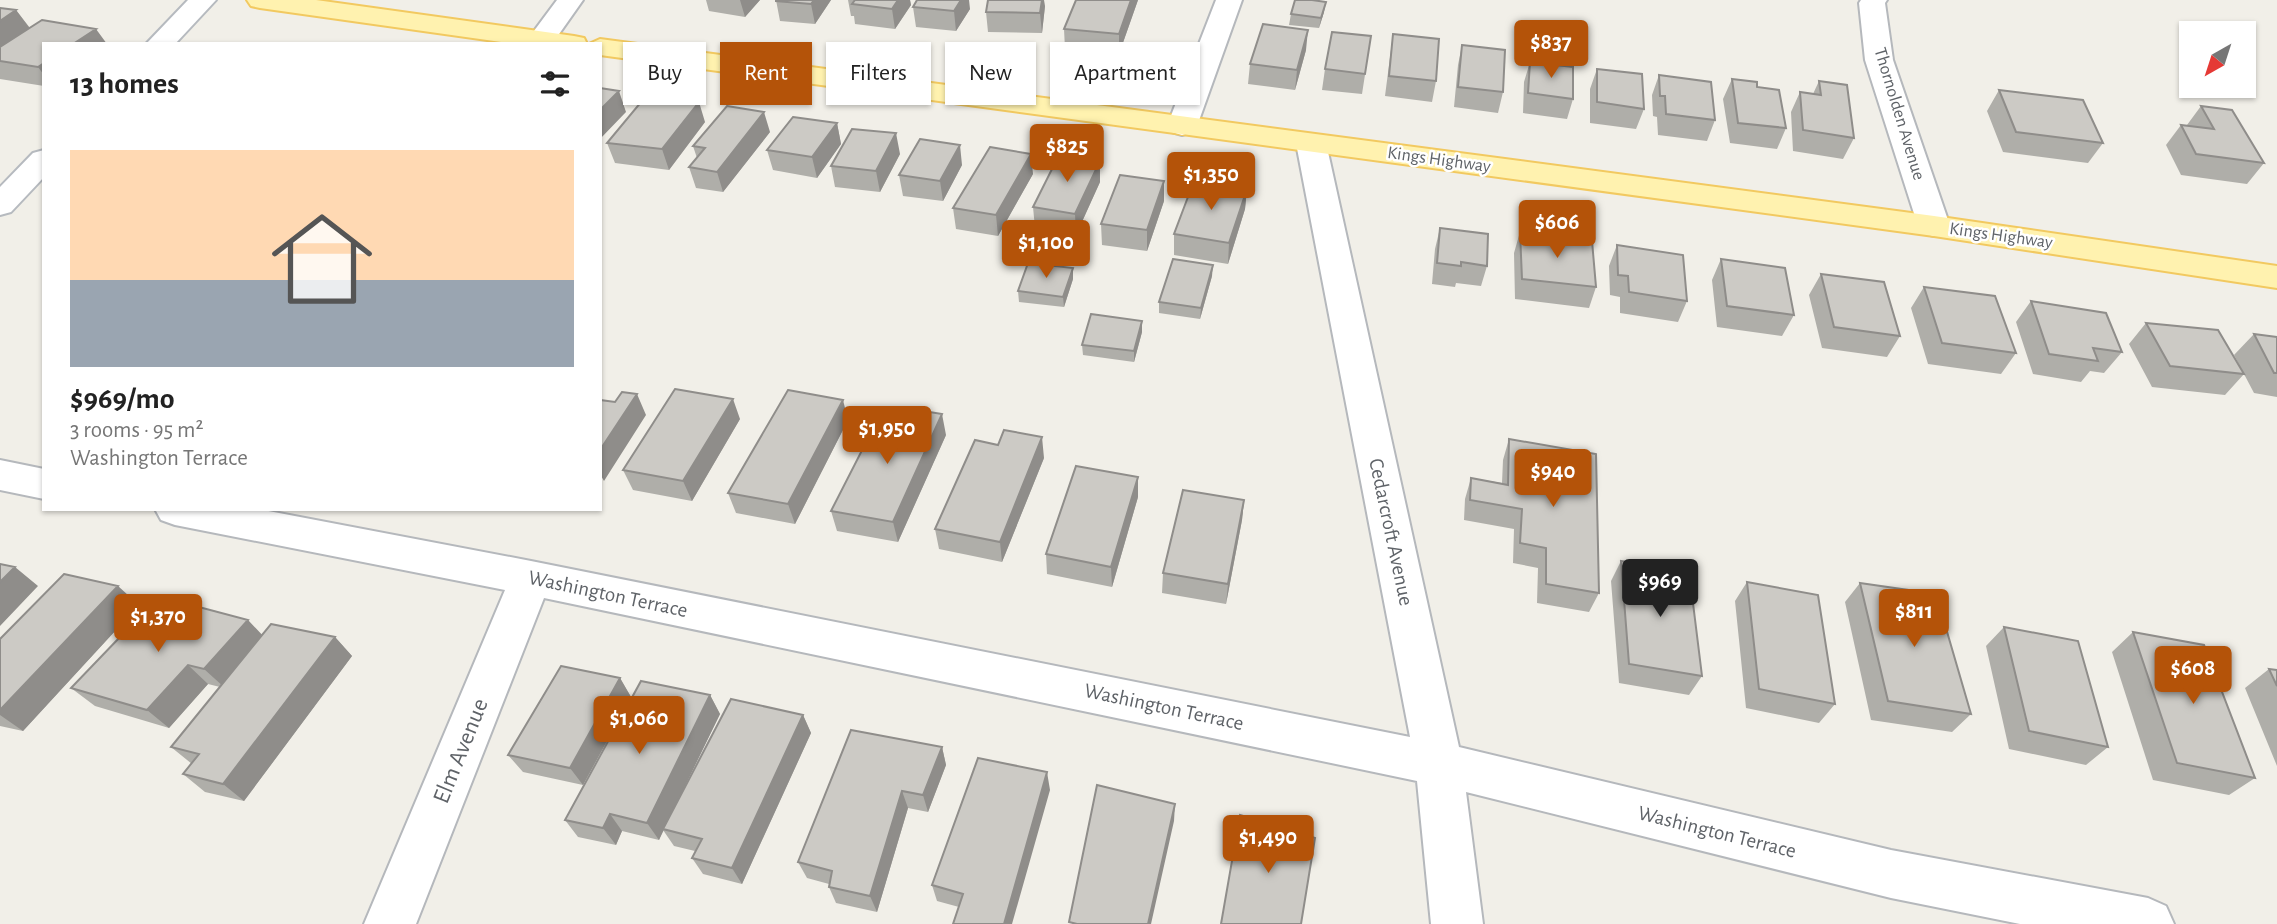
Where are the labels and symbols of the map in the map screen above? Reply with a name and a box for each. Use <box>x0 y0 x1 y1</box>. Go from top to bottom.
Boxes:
pin: $837 <box>1510 20 1592 80</box>
north arrow <box>2179 21 2256 98</box>
street label: Thornolden Avenue <box>1870 46 1928 182</box>
pin: $825 <box>1026 124 1108 184</box>
street label: Kings Highway <box>1386 144 1492 176</box>
pin: $1,350 <box>1154 152 1268 212</box>
pin: $606 <box>1516 201 1598 260</box>
pin: $1,100 <box>989 220 1103 280</box>
street label: Kings Highway <box>1948 220 2054 252</box>
pin: $1,950 <box>830 406 944 466</box>
pin: $940 <box>1512 449 1594 509</box>
street label: Cedarcroft Avenue <box>1365 457 1417 607</box>
pin: $969 <box>1619 560 1701 619</box>
street label: Washington Terrace <box>526 567 690 621</box>
pin: $811 <box>1873 590 1955 649</box>
pin: $1,370 <box>101 594 215 654</box>
pin: $608 <box>2152 646 2234 706</box>
street label: Washington Terrace <box>1082 680 1246 734</box>
street label: Elm Avenue <box>429 695 493 807</box>
pin: $1,060 <box>582 696 696 756</box>
street label: Washington Terrace <box>1636 802 1798 862</box>
pin: $1,490 <box>1211 816 1325 875</box>

